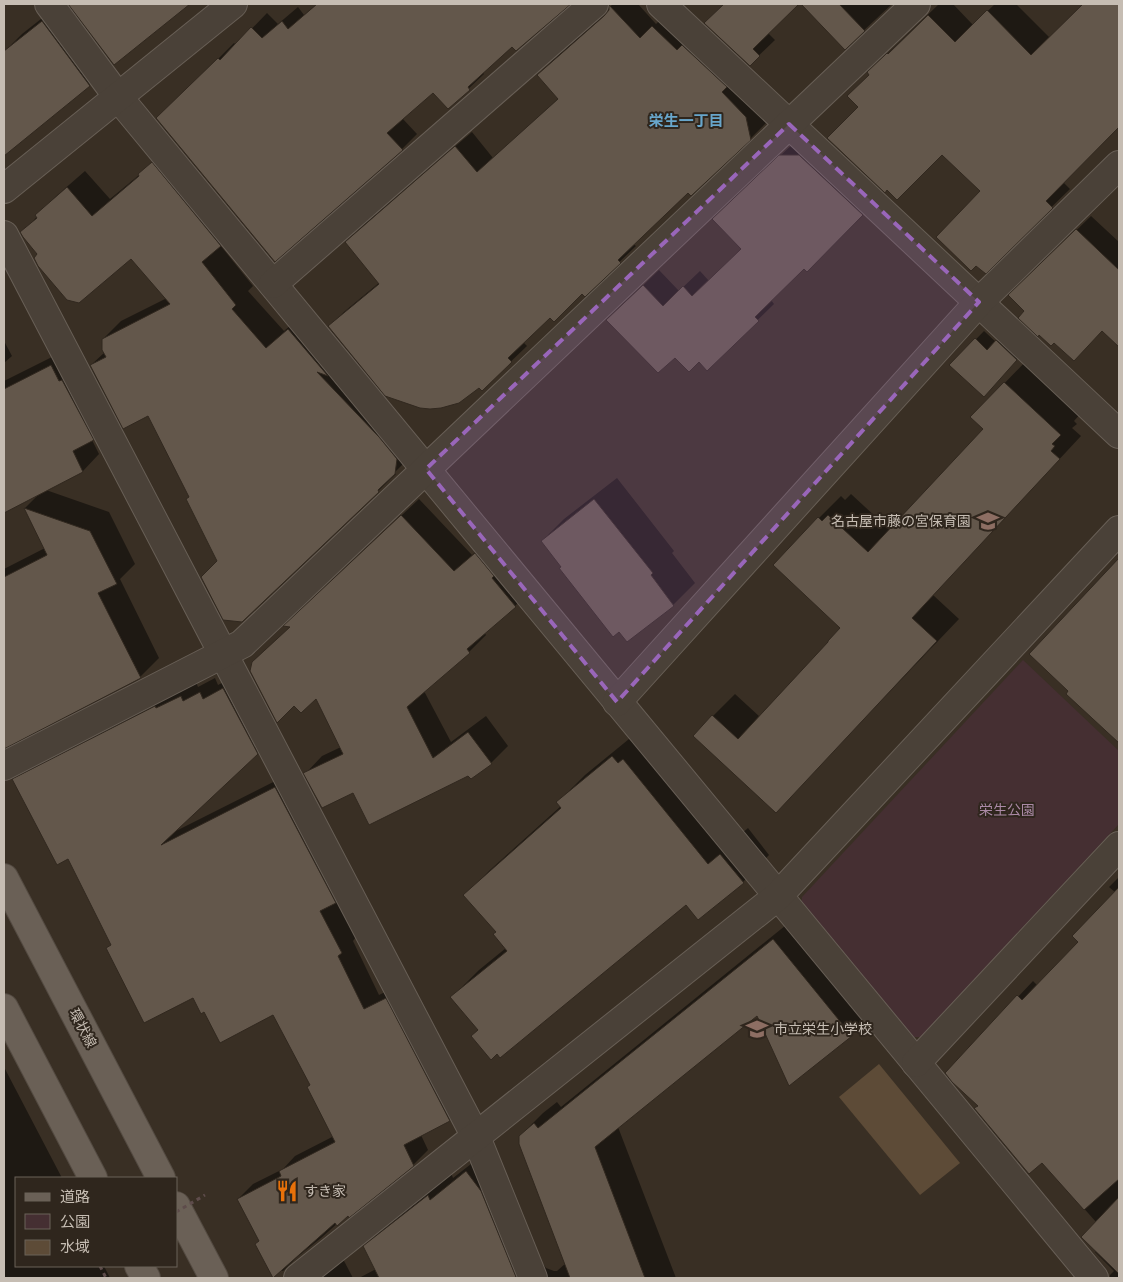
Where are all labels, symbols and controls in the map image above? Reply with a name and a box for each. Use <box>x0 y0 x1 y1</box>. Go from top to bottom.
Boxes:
district label: 栄生一丁目 <box>648 112 724 131</box>
school or university icon: 名古屋市藤の宮保育園 <box>975 508 1001 534</box>
place label: 名古屋市藤の宮保育園 <box>831 513 971 530</box>
park label: 栄生公園 <box>979 802 1035 819</box>
street label: 環状線 <box>65 1006 100 1051</box>
school or university icon: 市立栄生小学校 <box>744 1016 770 1042</box>
place label: 市立栄生小学校 <box>774 1021 872 1038</box>
legend <box>15 1177 178 1267</box>
restaurant icon: すき家 <box>274 1178 300 1204</box>
place label: すき家 <box>304 1183 346 1200</box>
text: 道路 <box>60 1188 90 1207</box>
text: 公園 <box>60 1213 90 1232</box>
text: 水域 <box>60 1238 90 1257</box>

